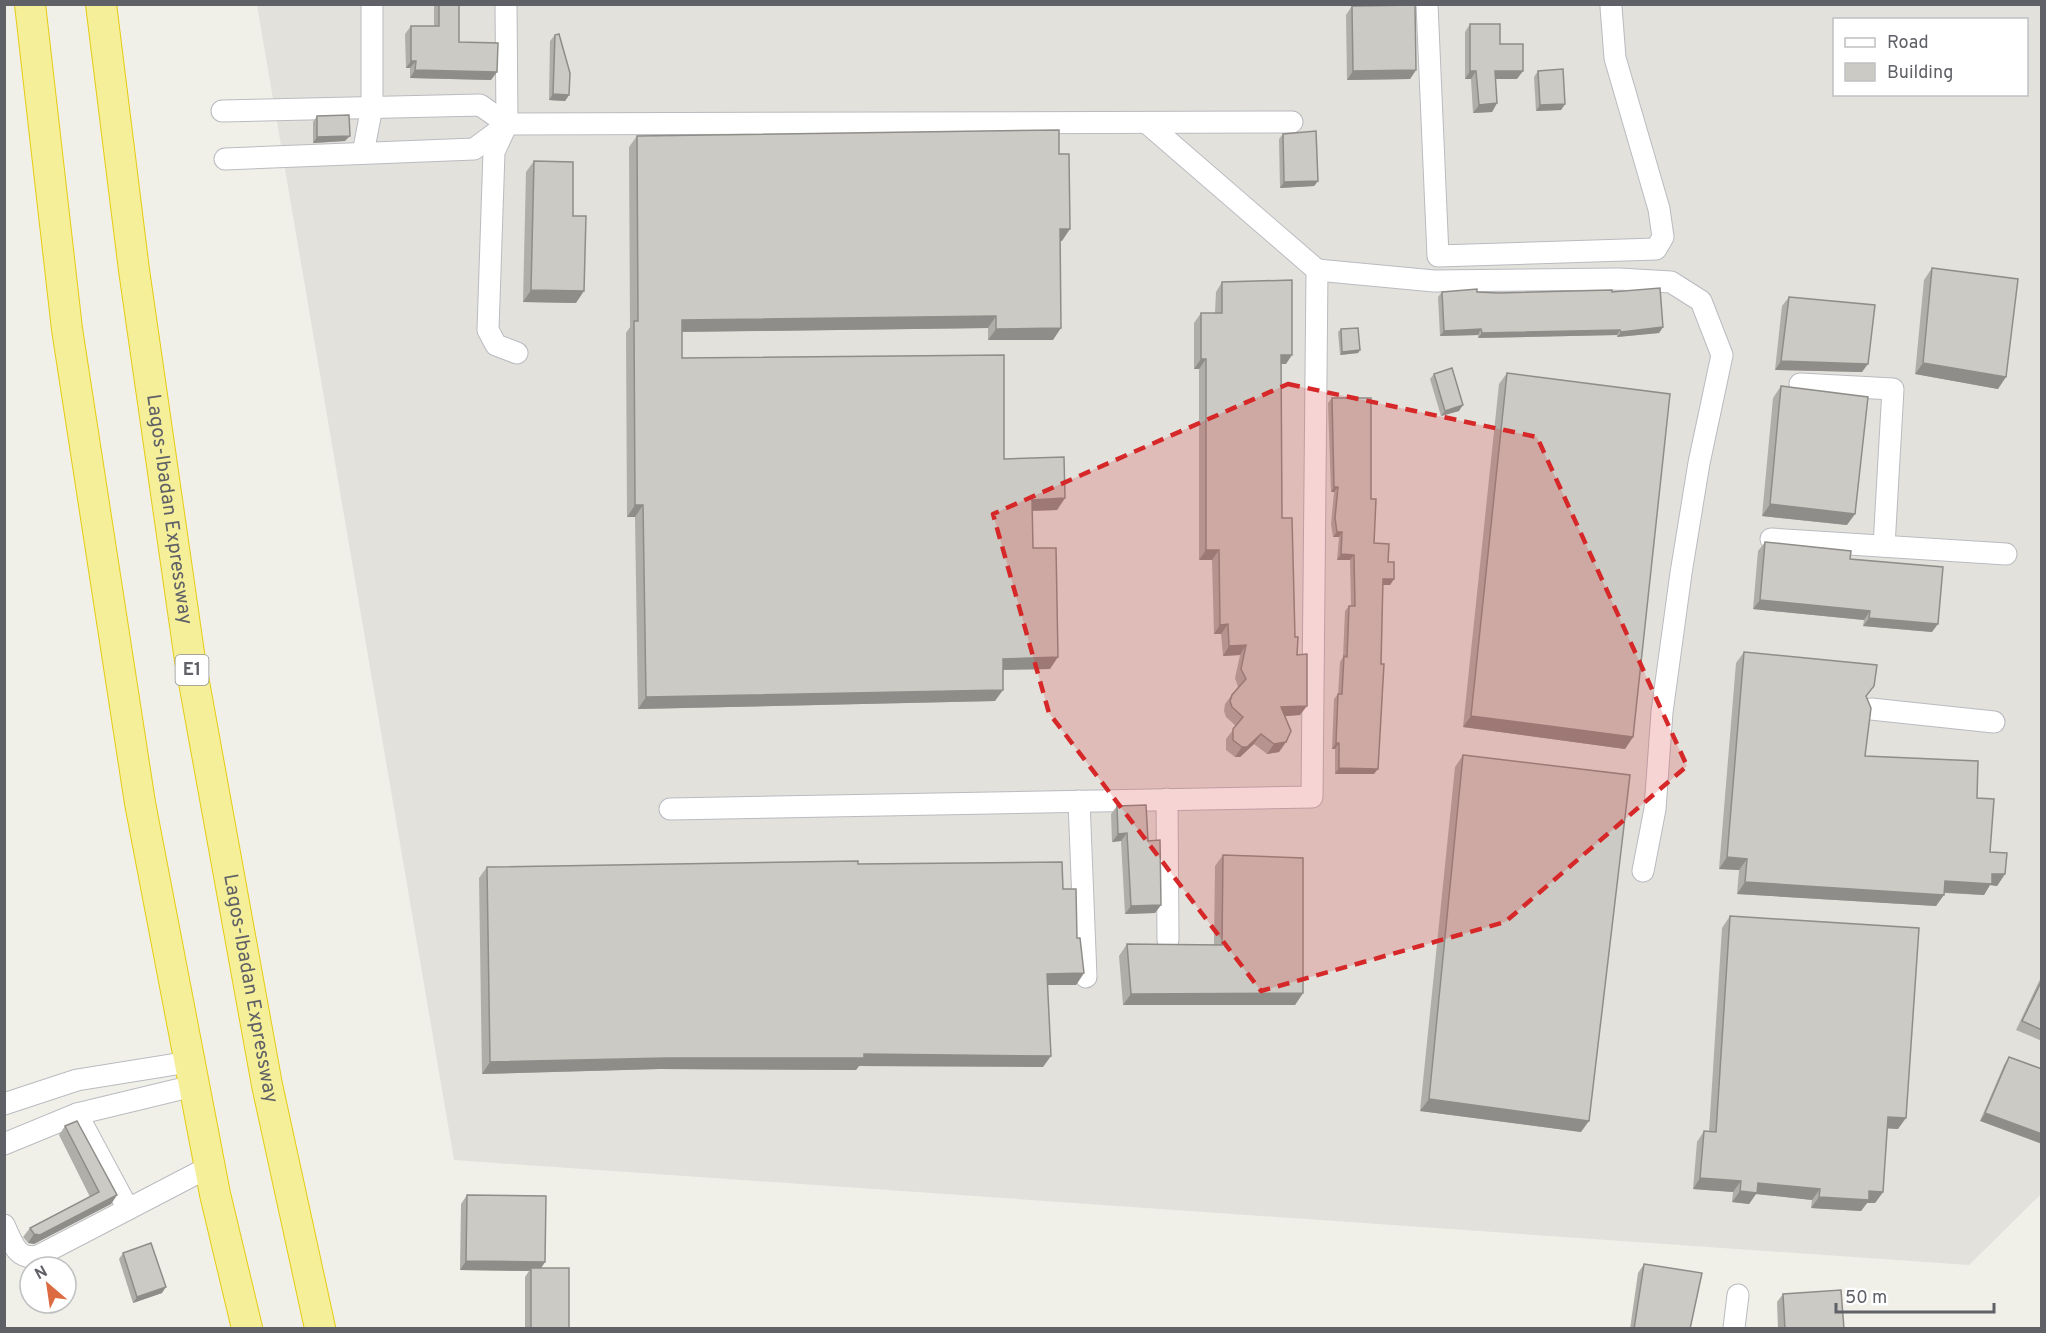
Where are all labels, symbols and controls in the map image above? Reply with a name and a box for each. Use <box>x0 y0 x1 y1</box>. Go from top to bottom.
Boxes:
legend <box>1833 18 2028 96</box>
text: Road <box>1887 32 1929 55</box>
text: Building <box>1887 62 1953 85</box>
street label: Lagos-Ibadan Expressway <box>139 393 198 626</box>
road number: E1 <box>176 655 208 685</box>
street label: Lagos-Ibadan Expressway <box>216 872 284 1106</box>
north arrow <box>18 1255 78 1315</box>
text: N <box>32 1262 52 1285</box>
scale bar <box>1836 1276 1994 1314</box>
text: 50 m <box>1845 1287 1887 1310</box>

